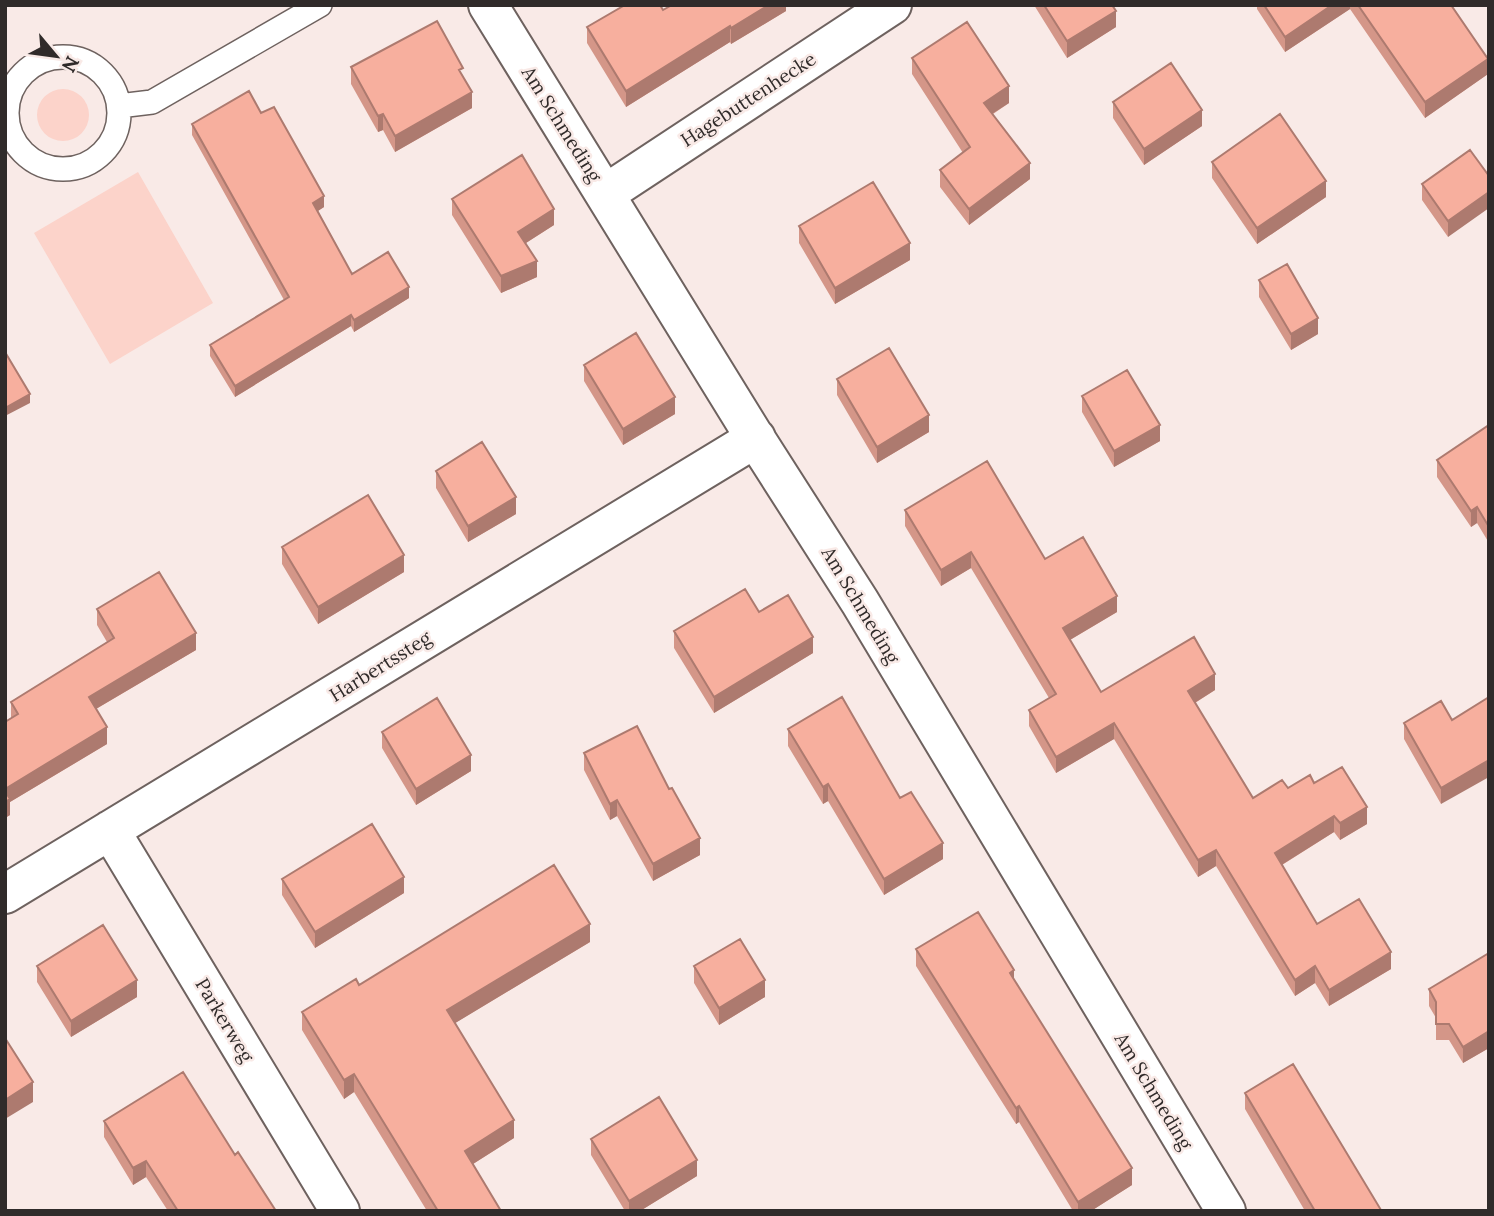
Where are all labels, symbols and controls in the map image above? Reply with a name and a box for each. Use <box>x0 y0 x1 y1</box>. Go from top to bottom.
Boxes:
north arrow <box>21 21 91 91</box>
street label: Hagebuttenhecke <box>676 46 820 152</box>
text: N <box>57 52 85 77</box>
street label: Am Schmeding <box>516 61 607 187</box>
street label: Am Schmeding <box>816 541 906 668</box>
street label: Harbertssteg <box>325 625 436 707</box>
street label: Parkerweg <box>191 974 260 1067</box>
street label: Am Schmeding <box>1109 1027 1199 1154</box>

